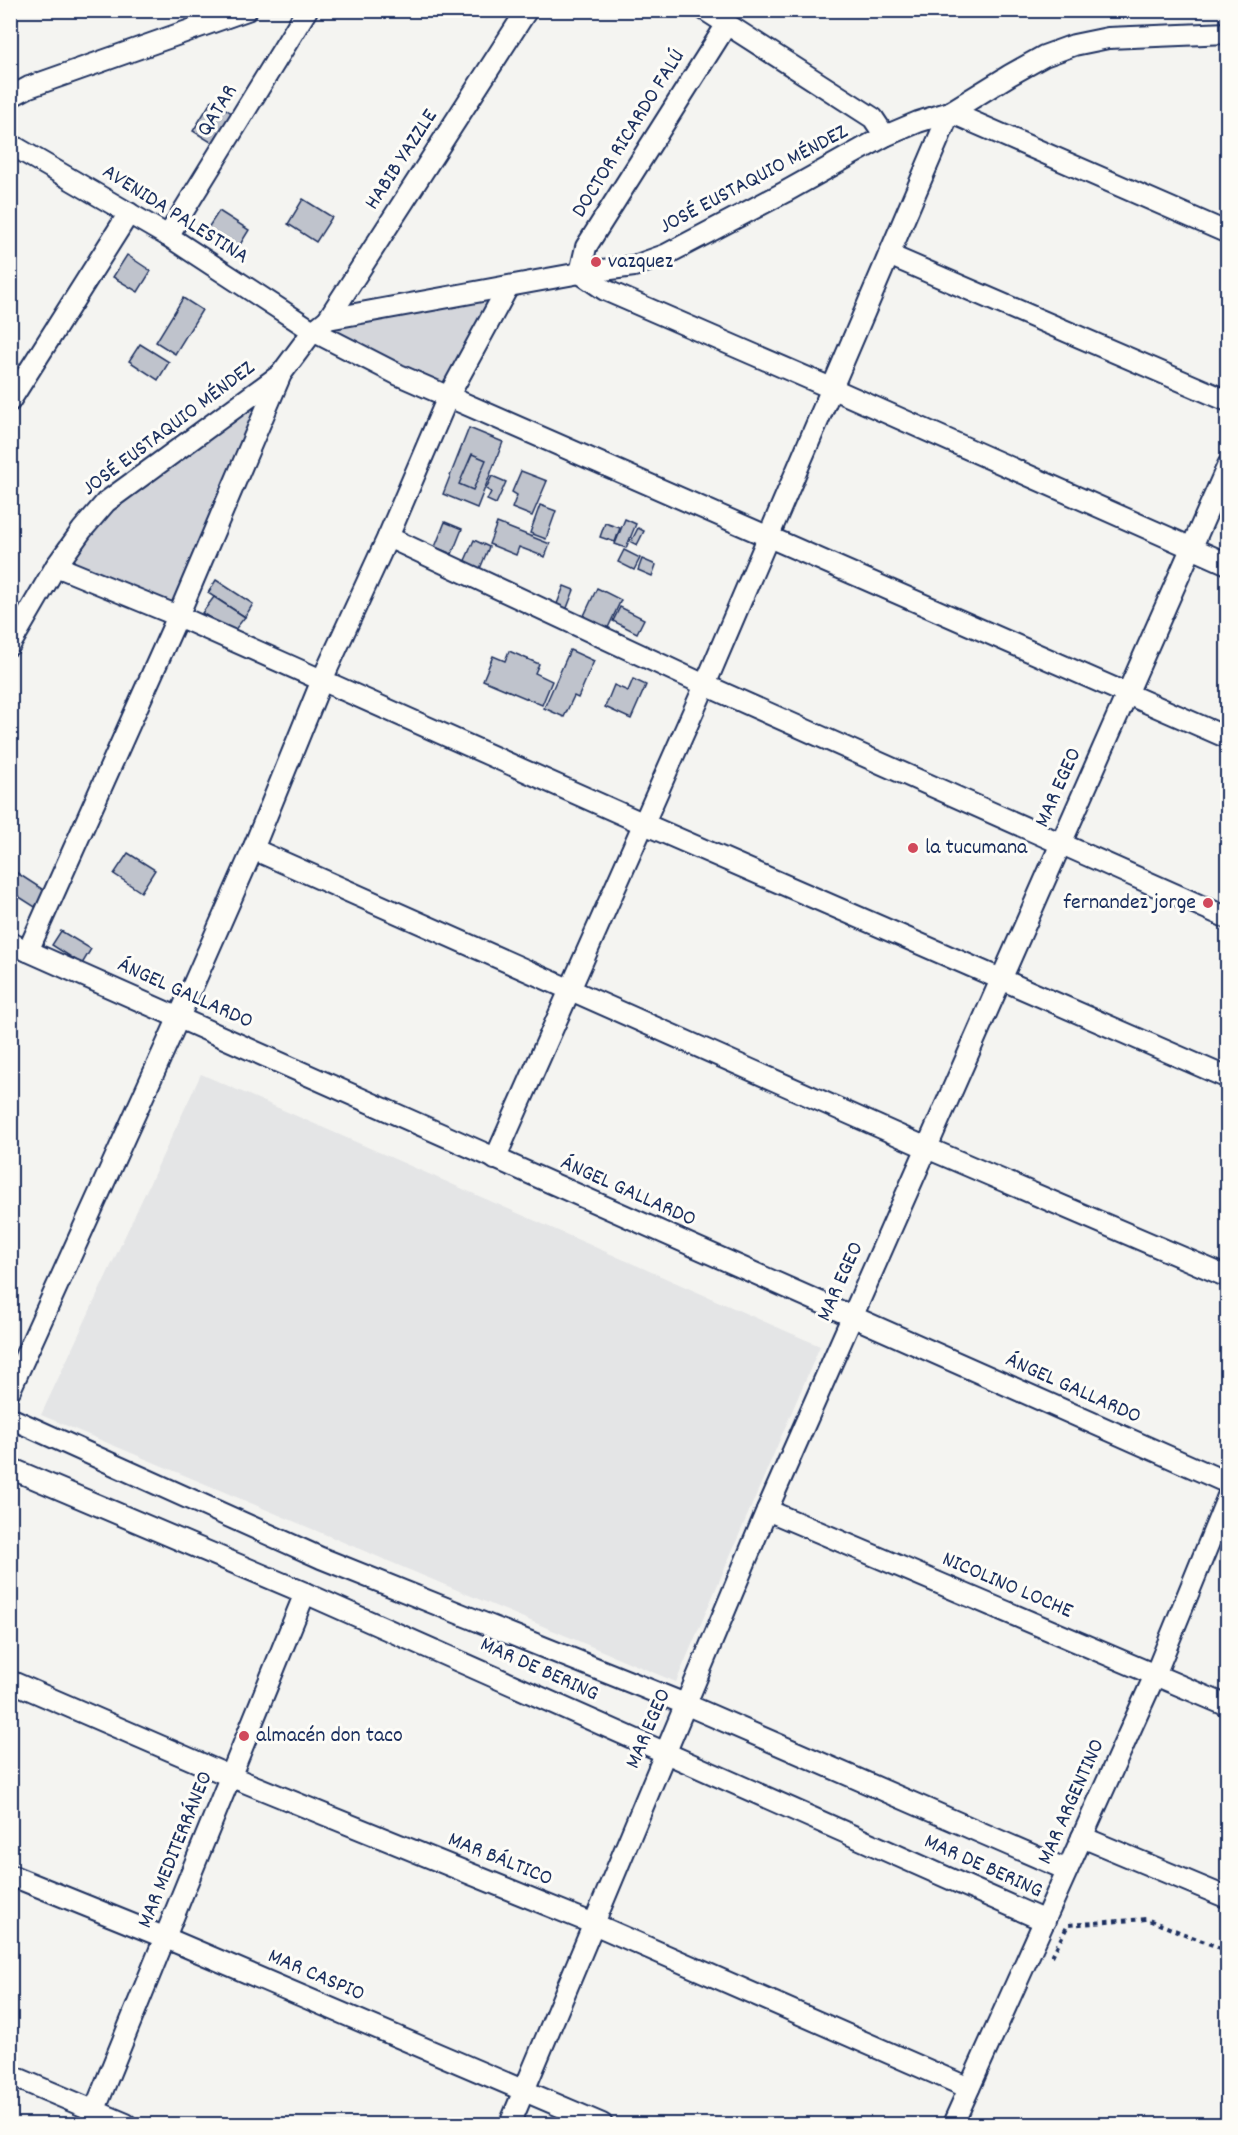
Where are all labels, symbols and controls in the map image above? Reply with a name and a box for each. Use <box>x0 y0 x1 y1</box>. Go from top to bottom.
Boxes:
street label: DOCTOR RICARDO FALÚ <box>565 44 693 224</box>
street label: QATAR <box>190 79 246 143</box>
street label: HABIB YAZZLE <box>358 104 446 216</box>
street label: JOSÉ EUSTAQUIO MÉNDEZ <box>654 117 854 243</box>
street label: AVENIDA PALESTINA <box>96 157 254 273</box>
place label: vazquez <box>608 247 674 278</box>
marker: vazquez <box>589 255 603 269</box>
street label: JOSÉ EUSTAQUIO MÉNDEZ <box>76 354 262 504</box>
street label: MAR EGEO <box>1028 743 1090 833</box>
place label: la tucumana <box>925 833 1028 864</box>
marker: la tucumana <box>906 841 920 855</box>
place label: fernandez jorge <box>1063 888 1196 919</box>
marker: fernandez jorge <box>1201 896 1215 910</box>
street label: ÁNGEL GALLARDO <box>112 950 258 1038</box>
street label: ÁNGEL GALLARDO <box>555 1148 701 1236</box>
street label: MAR EGEO <box>810 1237 872 1327</box>
street label: ÁNGEL GALLARDO <box>1000 1345 1146 1433</box>
street label: NICOLINO LOCHE <box>937 1545 1077 1627</box>
street label: MAR DE BERING <box>475 1630 603 1710</box>
street label: MAR EGEO <box>618 1684 680 1774</box>
place label: almacén don taco <box>256 1721 403 1752</box>
marker: almacén don taco <box>237 1729 251 1743</box>
street label: MAR ARGENTINO <box>1030 1734 1114 1870</box>
street label: MAR MEDITERRÁNEO <box>130 1767 222 1933</box>
street label: MAR BÁLTICO <box>443 1825 557 1895</box>
street label: MAR DE BERING <box>919 1827 1047 1907</box>
street label: MAR CASPIO <box>263 1942 369 2010</box>

